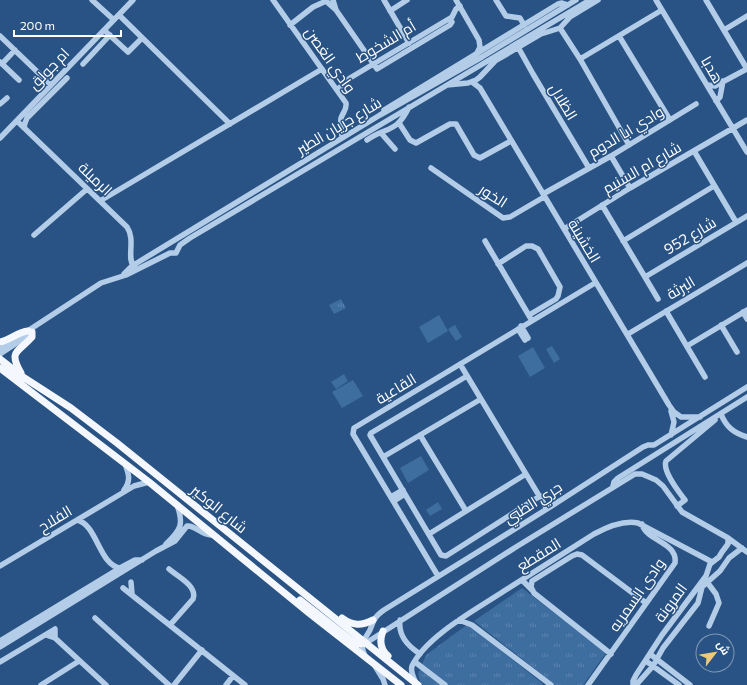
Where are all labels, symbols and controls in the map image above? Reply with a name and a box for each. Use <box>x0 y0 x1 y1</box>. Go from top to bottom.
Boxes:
scale bar <box>14 12 121 38</box>
street label: أم الشخوط <box>352 16 420 68</box>
text: 200 m <box>20 18 55 32</box>
street label: وادي الغصن <box>298 23 360 98</box>
street label: ام جولق <box>24 44 74 94</box>
street label: هدبا <box>698 53 728 86</box>
street label: الظلال <box>545 80 582 124</box>
street label: شارع جريان الطير <box>292 93 386 161</box>
street label: وادي ابا الدوم <box>584 102 669 164</box>
street label: شارع ام السنيم <box>599 137 686 200</box>
street label: الرميلة <box>74 158 116 199</box>
street label: الخور <box>475 179 511 212</box>
street label: شارع 952 <box>660 212 721 260</box>
street label: الخشينة <box>565 215 605 266</box>
street label: البرثة <box>663 272 698 303</box>
street label: القاعية <box>372 369 419 407</box>
street label: جري الظبي <box>500 477 567 530</box>
street label: شارع الوكير <box>185 480 251 539</box>
street label: الفلاح <box>34 501 76 538</box>
street label: المقطع <box>513 534 565 577</box>
street label: وادى السمريه <box>604 554 670 636</box>
street label: المرونة <box>650 579 691 626</box>
north arrow <box>695 633 735 673</box>
text: ش <box>714 638 733 658</box>

